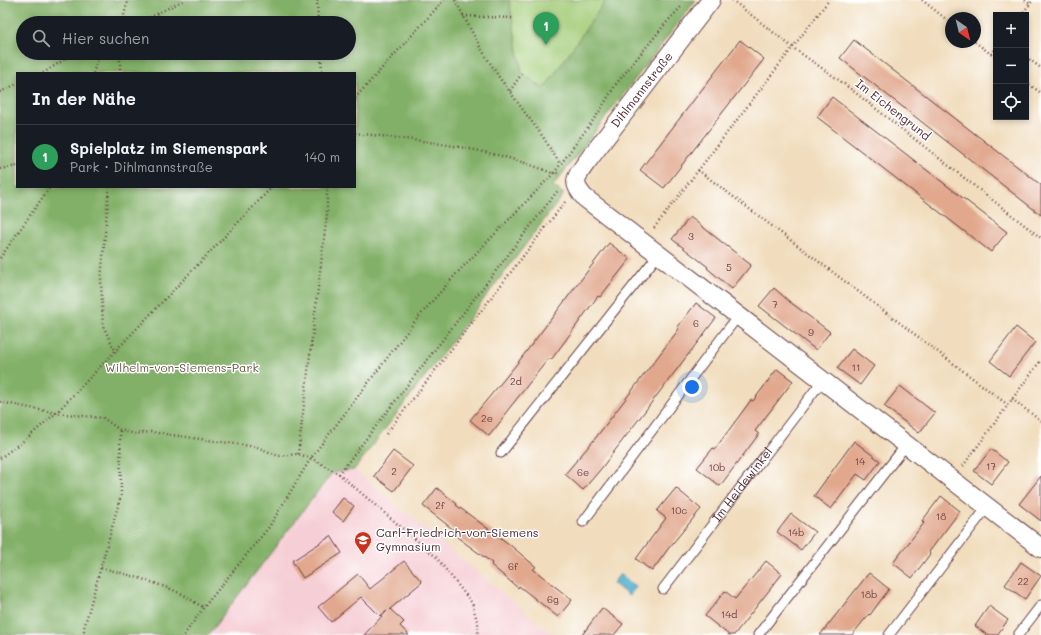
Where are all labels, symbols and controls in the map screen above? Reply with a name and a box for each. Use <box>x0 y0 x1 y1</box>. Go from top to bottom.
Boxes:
pin: 1 <box>533 12 559 45</box>
north arrow <box>945 12 981 48</box>
map controls <box>993 12 1029 120</box>
button: + <box>993 12 1029 48</box>
search box <box>16 16 356 60</box>
icon: search <box>30 27 52 49</box>
text: Hier suchen <box>62 28 149 48</box>
street label: Dihlmannstraße <box>607 48 676 130</box>
button: − <box>993 48 1029 84</box>
street label: Im Eichengrund <box>853 75 935 144</box>
button: locate <box>993 84 1029 120</box>
text: In der Nähe <box>32 87 136 109</box>
text: Spielplatz im Siemenspark <box>70 138 268 158</box>
text: 1 <box>42 148 48 165</box>
text: 140 m <box>304 148 340 165</box>
text: Park · Dihlmannstraße <box>70 158 213 175</box>
house number: 3 <box>688 229 694 243</box>
house number: 5 <box>726 260 732 274</box>
house number: 7 <box>772 297 778 311</box>
house number: 6 <box>693 316 699 330</box>
house number: 9 <box>808 325 814 339</box>
park label: Wilhelm-von-Siemens-Park <box>105 359 259 375</box>
house number: 11 <box>852 360 860 374</box>
house number: 2d <box>510 374 522 388</box>
your location <box>682 377 702 397</box>
house number: 2e <box>481 411 493 425</box>
street label: Im Heidewinkel <box>708 444 775 525</box>
house number: 14 <box>855 454 865 468</box>
house number: 17 <box>986 459 996 473</box>
house number: 10b <box>708 460 726 474</box>
house number: 2 <box>391 464 397 478</box>
house number: 6e <box>577 465 589 479</box>
house number: 2f <box>435 498 446 512</box>
house number: 10c <box>671 503 687 517</box>
house number: 18 <box>936 509 946 523</box>
place label: Carl-Friedrich-von-Siemens Gymnasium <box>376 524 539 554</box>
house number: 14b <box>788 525 804 539</box>
school or university icon: Carl-Friedrich-von-Siemens Gymnasium <box>353 530 373 555</box>
house number: 6f <box>508 559 519 573</box>
house number: 22 <box>1017 574 1029 588</box>
house number: 18b <box>861 587 877 601</box>
house number: 6g <box>547 592 559 606</box>
house number: 14d <box>721 607 737 621</box>

